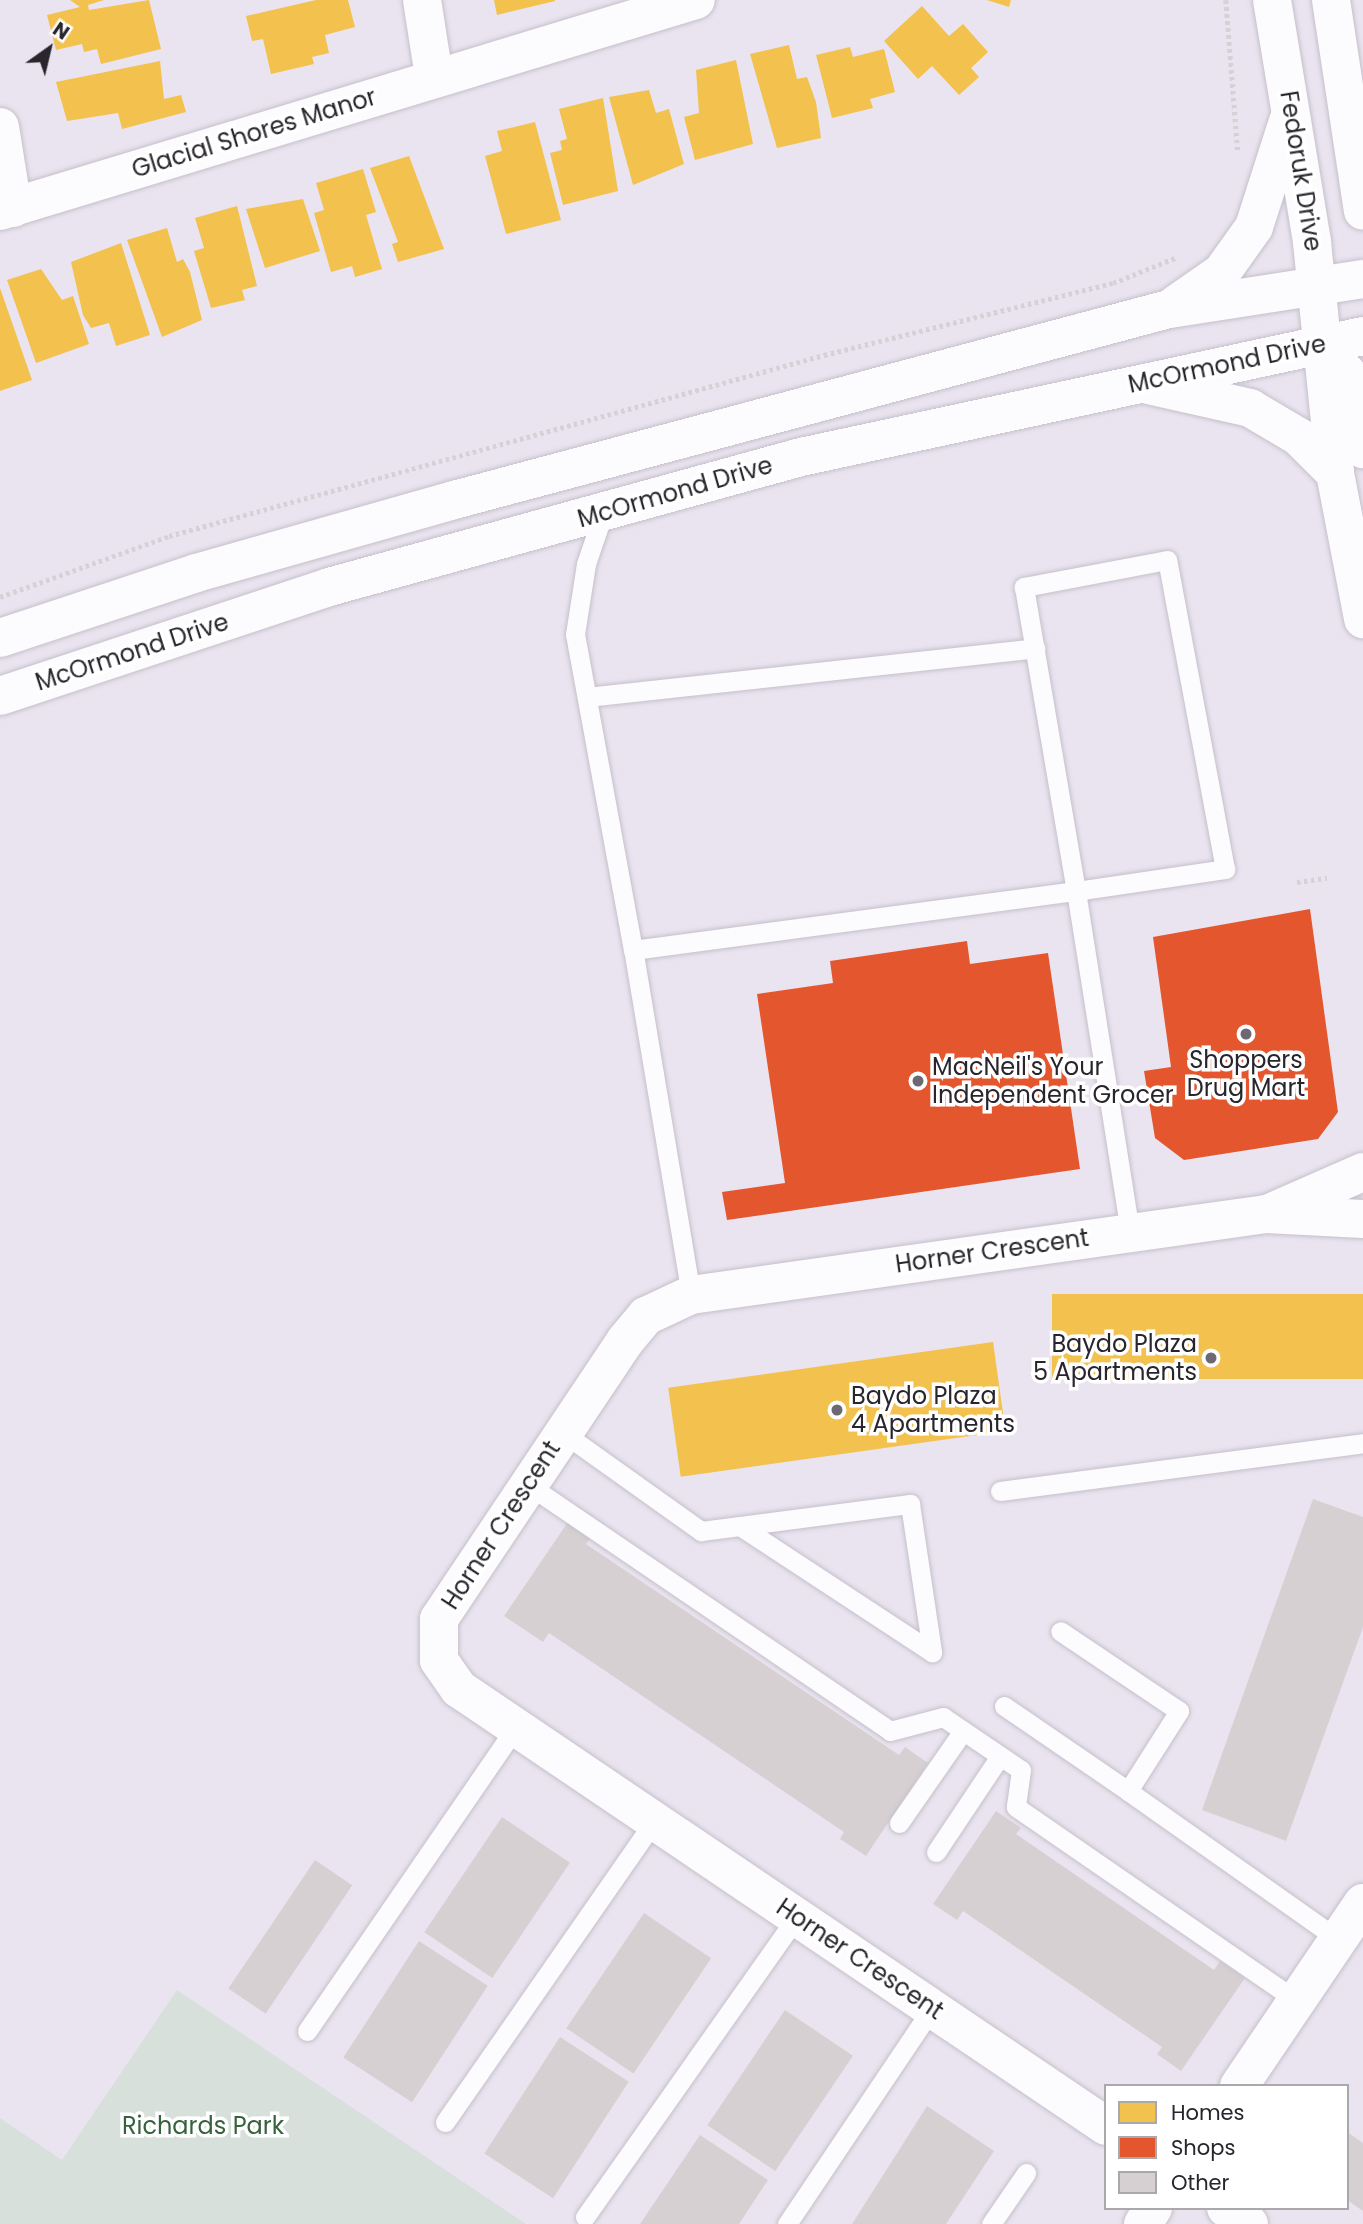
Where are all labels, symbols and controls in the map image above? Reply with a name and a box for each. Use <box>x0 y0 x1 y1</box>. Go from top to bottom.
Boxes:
north arrow <box>14 14 84 84</box>
text: N <box>48 16 74 46</box>
street label: Glacial Shores Manor <box>128 82 380 184</box>
street label: Fedoruk Drive <box>1274 89 1328 253</box>
street label: McOrmond Drive <box>1126 329 1328 399</box>
street label: McOrmond Drive <box>574 450 776 534</box>
street label: McOrmond Drive <box>32 607 232 697</box>
marker: Shoppers Drug Mart <box>1238 1026 1254 1042</box>
place label: Shoppers Drug Mart <box>1187 1046 1305 1102</box>
place label: MacNeil's Your Independent Grocer <box>932 1053 1174 1109</box>
marker: MacNeil's Your Independent Grocer <box>910 1073 926 1089</box>
street label: Horner Crescent <box>893 1223 1091 1279</box>
place label: Baydo Plaza 5 Apartments <box>1033 1330 1197 1386</box>
marker: Baydo Plaza 5 Apartments <box>1203 1350 1219 1366</box>
place label: Baydo Plaza 4 Apartments <box>851 1382 1015 1438</box>
marker: Baydo Plaza 4 Apartments <box>829 1402 845 1418</box>
street label: Horner Crescent <box>436 1435 566 1615</box>
street label: Horner Crescent <box>771 1893 949 2025</box>
legend <box>1104 2084 1349 2210</box>
text: Homes <box>1171 2098 1245 2127</box>
park label: Richards Park <box>122 2112 284 2140</box>
text: Shops <box>1171 2133 1235 2162</box>
text: Other <box>1171 2168 1229 2197</box>

